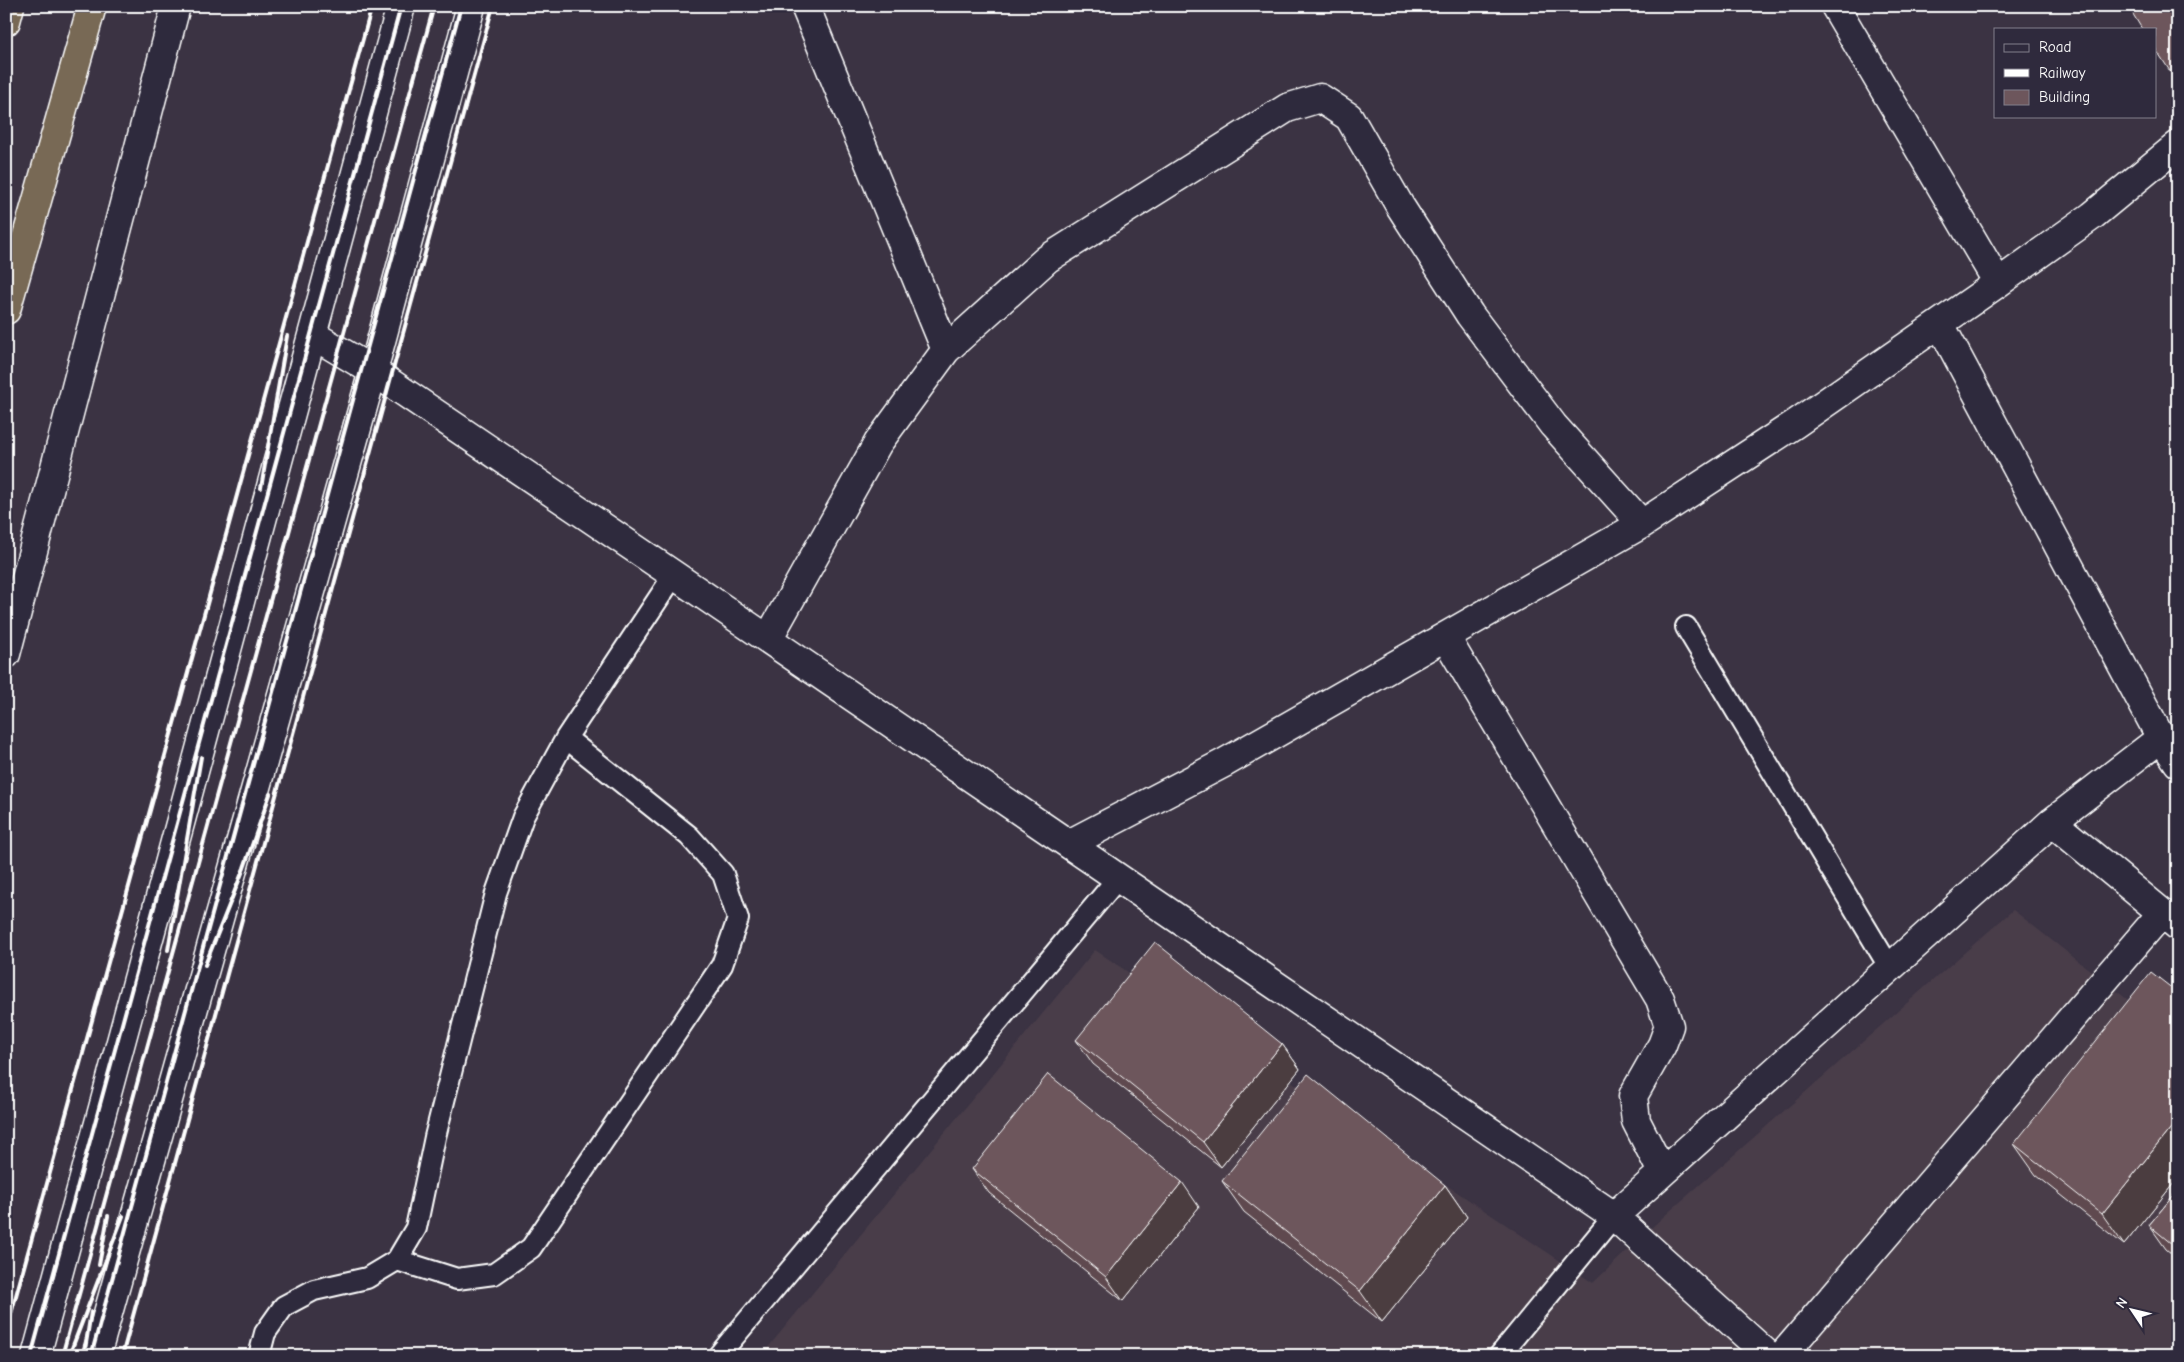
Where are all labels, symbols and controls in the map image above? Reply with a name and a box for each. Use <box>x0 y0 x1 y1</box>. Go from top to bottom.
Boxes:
legend <box>1994 28 2156 118</box>
text: Road <box>2039 38 2071 56</box>
text: Railway <box>2039 64 2086 82</box>
text: Building <box>2039 88 2090 106</box>
north arrow <box>2106 1284 2156 1334</box>
text: N <box>2112 1294 2131 1311</box>

